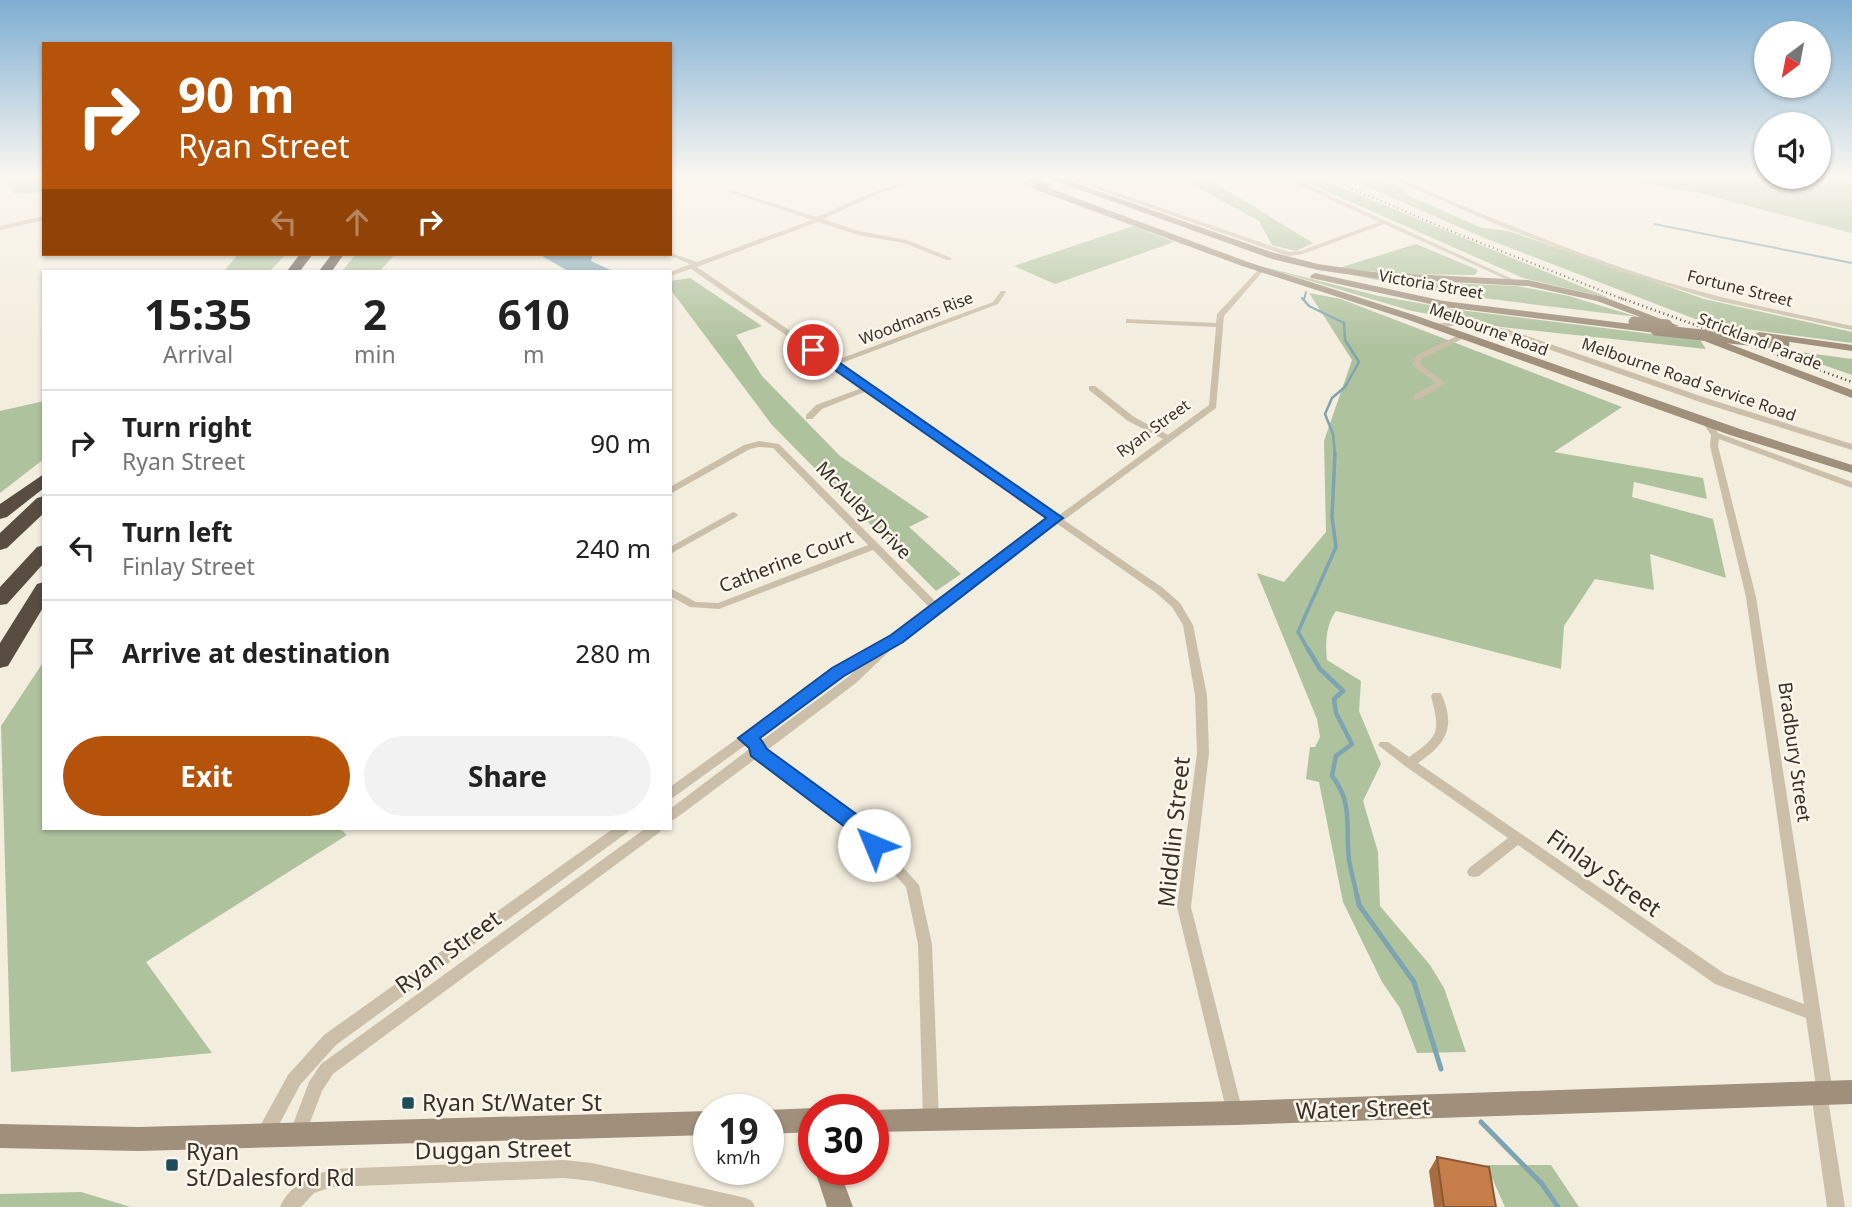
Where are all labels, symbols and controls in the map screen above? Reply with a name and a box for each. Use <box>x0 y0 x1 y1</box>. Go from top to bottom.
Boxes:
north arrow <box>1754 21 1830 98</box>
map controls <box>1754 21 1831 189</box>
text: 90 m <box>178 61 295 127</box>
icon: right <box>63 70 154 161</box>
button: sound <box>1754 112 1831 189</box>
text: Ryan Street <box>178 124 350 167</box>
icon: left <box>265 203 303 241</box>
icon: ahead <box>338 203 376 241</box>
icon: right <box>411 203 449 241</box>
street label: Victoria Street <box>1377 264 1485 304</box>
street label: Fortune Street <box>1685 264 1795 312</box>
text: 15:35 <box>144 285 252 342</box>
text: 2 <box>363 285 387 342</box>
text: 610 <box>498 285 570 342</box>
street label: Woodmans Rise <box>856 286 976 350</box>
street label: Melbourne Road <box>1426 297 1552 361</box>
street label: Strickland Parade <box>1695 307 1825 375</box>
pin <box>783 320 843 380</box>
icon: arrive <box>794 331 832 369</box>
street label: Melbourne Road Service Road <box>1579 332 1799 426</box>
text: Arrival <box>163 338 233 370</box>
text: min <box>354 338 396 370</box>
text: m <box>523 338 545 370</box>
street label: Ryan Street <box>1112 394 1194 462</box>
text: Turn right <box>122 409 252 445</box>
icon: right <box>63 424 101 462</box>
text: 90 m <box>590 425 651 461</box>
text: Ryan Street <box>122 445 245 477</box>
street label: McAuley Drive <box>811 455 917 565</box>
text: Turn left <box>122 514 233 550</box>
street label: Catherine Court <box>715 523 857 599</box>
icon: left <box>63 529 101 567</box>
text: 240 m <box>575 530 651 566</box>
text: Finlay Street <box>122 550 255 582</box>
icon: arrive <box>63 634 101 672</box>
text: Arrive at destination <box>122 635 391 671</box>
text: 280 m <box>575 635 651 671</box>
street label: Bradbury Street <box>1772 680 1818 824</box>
button: Exit <box>63 736 350 816</box>
button: Share <box>364 736 651 816</box>
street label: Middlin Street <box>1149 755 1197 909</box>
position arrow <box>837 808 911 882</box>
street label: Finlay Street <box>1541 821 1668 923</box>
street label: Ryan Street <box>388 902 507 1000</box>
place label: Ryan St/Water St <box>422 1086 602 1118</box>
street label: Water Street <box>1295 1090 1431 1126</box>
speed limit sign: 30 <box>798 1094 889 1185</box>
marker: Ryan St/Water St <box>400 1095 416 1111</box>
text: 19 <box>718 1107 759 1154</box>
street label: Duggan Street <box>414 1132 572 1166</box>
place label: Ryan St/Dalesford Rd <box>186 1135 355 1193</box>
text: km/h <box>716 1145 761 1169</box>
marker: Ryan St/Dalesford Rd <box>164 1157 180 1173</box>

